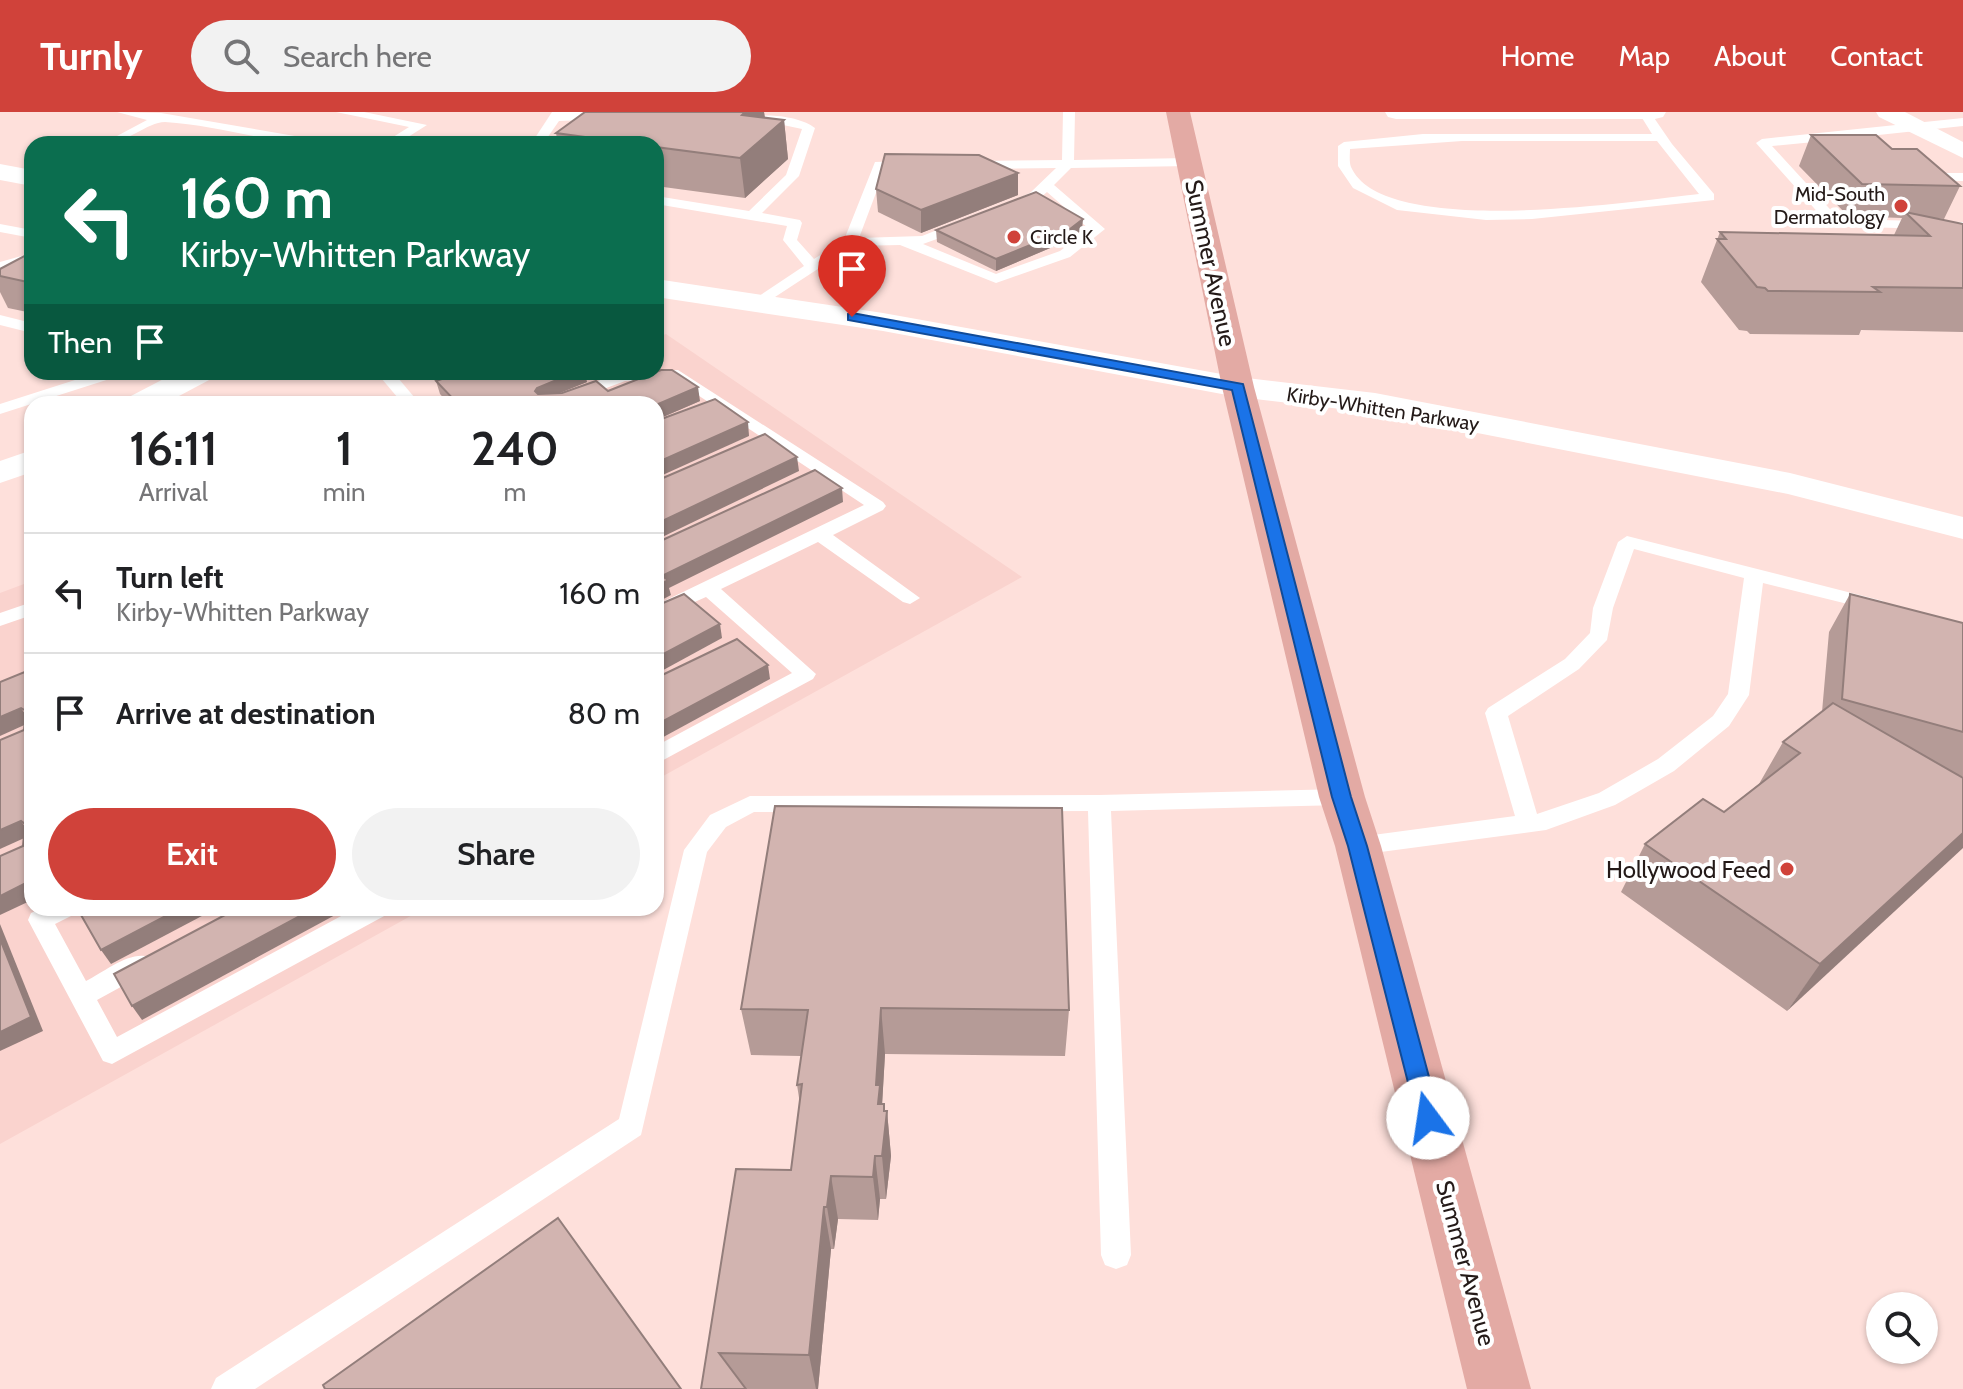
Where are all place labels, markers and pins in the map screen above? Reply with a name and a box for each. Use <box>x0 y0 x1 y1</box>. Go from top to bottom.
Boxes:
place label: Mid-South Dermatology <box>1774 182 1885 229</box>
marker: Mid-South Dermatology <box>1892 197 1910 215</box>
place label: Circle K <box>1030 225 1094 249</box>
marker: Circle K <box>1005 228 1023 246</box>
pin <box>818 235 886 317</box>
place label: Hollywood Feed <box>1606 855 1771 884</box>
marker: Hollywood Feed <box>1778 860 1796 878</box>

